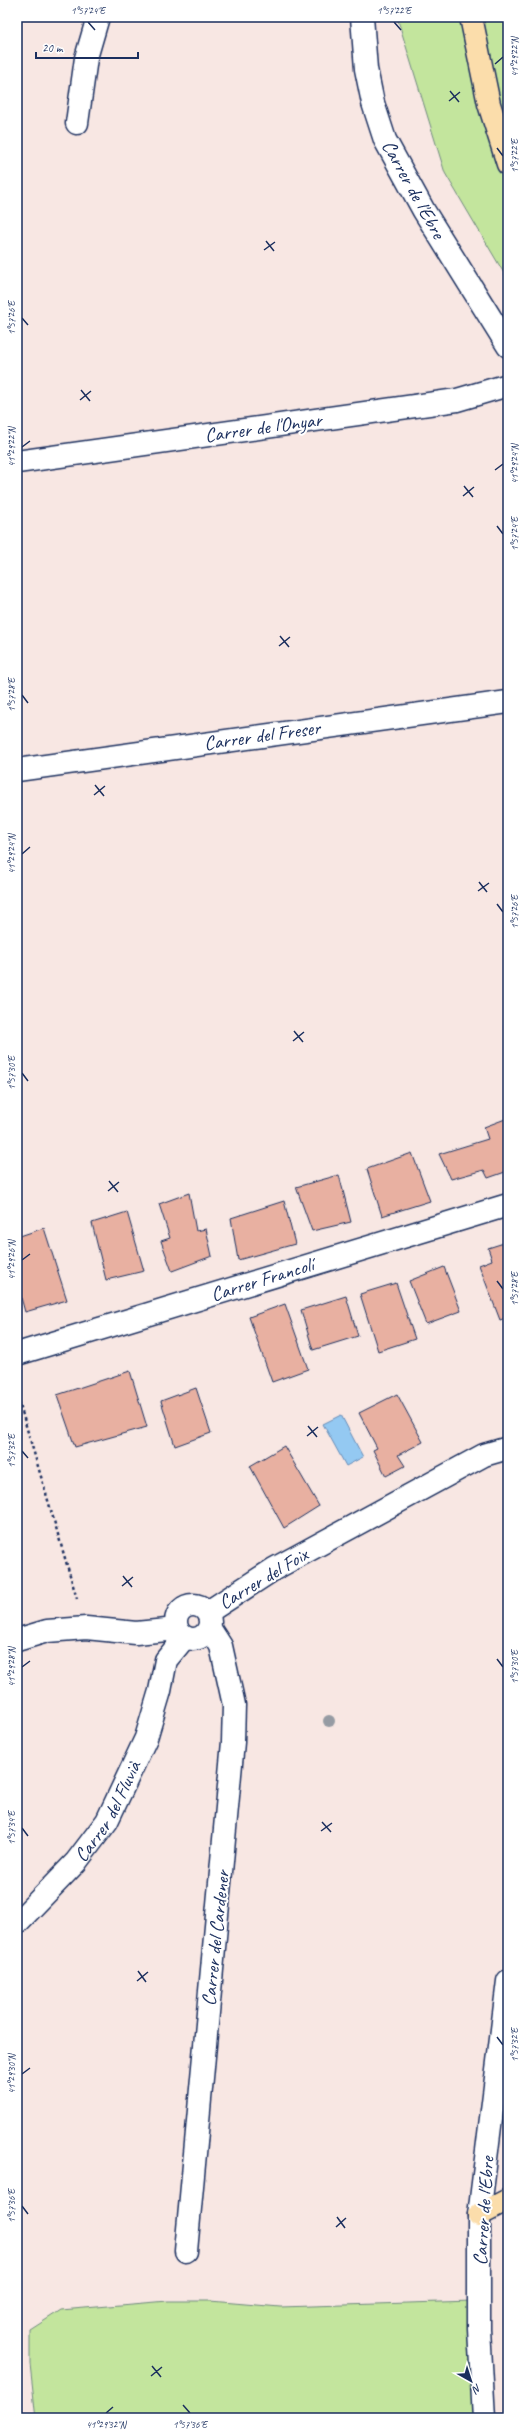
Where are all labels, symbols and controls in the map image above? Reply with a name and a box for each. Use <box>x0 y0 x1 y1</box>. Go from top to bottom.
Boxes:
text: 1°57'24"E <box>71 4 107 17</box>
text: 1°57'22"E <box>377 4 413 17</box>
scale bar <box>36 34 138 60</box>
text: 41°29'22"N <box>508 35 521 77</box>
text: 20 m <box>42 40 64 56</box>
street label: Carrer de l'Ebre <box>376 136 452 244</box>
text: 1°57'22"E <box>508 137 521 173</box>
text: 1°57'26"E <box>5 299 18 335</box>
street label: Carrer de l'Onyar <box>203 407 325 448</box>
text: 41°29'22"N <box>5 425 18 467</box>
text: 41°29'24"N <box>508 442 521 484</box>
text: 1°57'24"E <box>508 515 521 551</box>
text: 1°57'28"E <box>5 676 18 712</box>
street label: Carrer del Freser <box>202 715 324 756</box>
text: 41°29'24"N <box>5 832 18 874</box>
text: 1°57'26"E <box>508 893 521 929</box>
text: 1°57'30"E <box>5 1054 18 1090</box>
text: 41°29'26"N <box>5 1238 18 1280</box>
street label: Carrer Francolí <box>208 1251 321 1307</box>
text: 1°57'28"E <box>508 1270 521 1306</box>
text: 1°57'32"E <box>5 1432 18 1468</box>
street label: Carrer del Foix <box>214 1541 314 1615</box>
text: 41°29'28"N <box>5 1645 18 1687</box>
text: 1°57'30"E <box>508 1648 521 1684</box>
street label: Carrer del Fluvià <box>69 1756 147 1867</box>
text: 1°57'34"E <box>5 1809 18 1845</box>
street label: Carrer del Cardener <box>196 1867 235 2007</box>
text: 1°57'32"E <box>508 2026 521 2062</box>
text: 41°29'30"N <box>5 2052 18 2094</box>
street label: Carrer de l'Ebre <box>467 2154 500 2266</box>
text: 1°57'36"E <box>5 2187 18 2223</box>
north arrow <box>451 2361 491 2401</box>
text: N <box>469 2381 484 2398</box>
text: 41°29'32"N <box>86 2418 128 2431</box>
text: 1°57'36"E <box>173 2418 209 2431</box>

